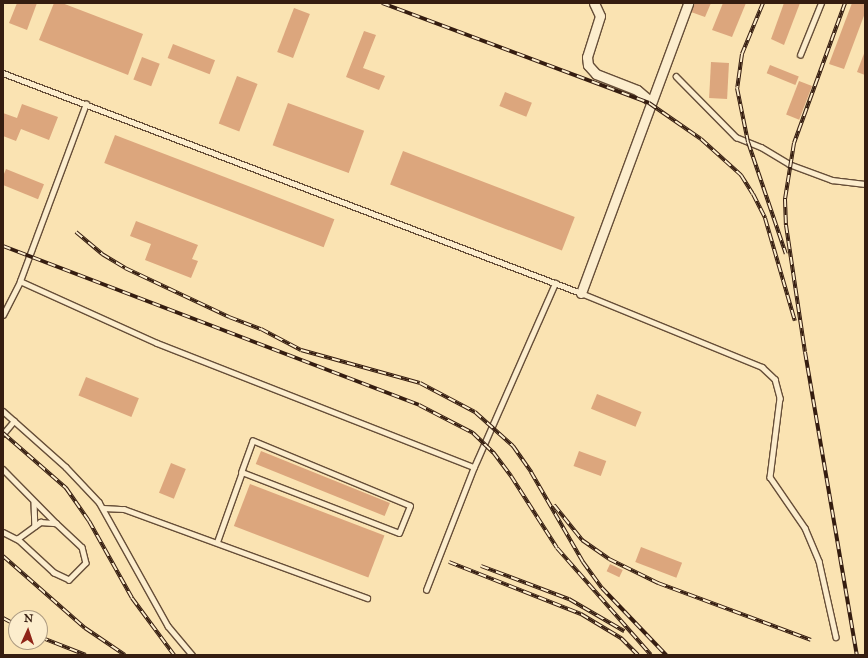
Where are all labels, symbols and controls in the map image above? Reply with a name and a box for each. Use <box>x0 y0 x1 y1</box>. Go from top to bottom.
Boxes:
north arrow <box>8 610 48 650</box>
text: N <box>24 612 34 625</box>

